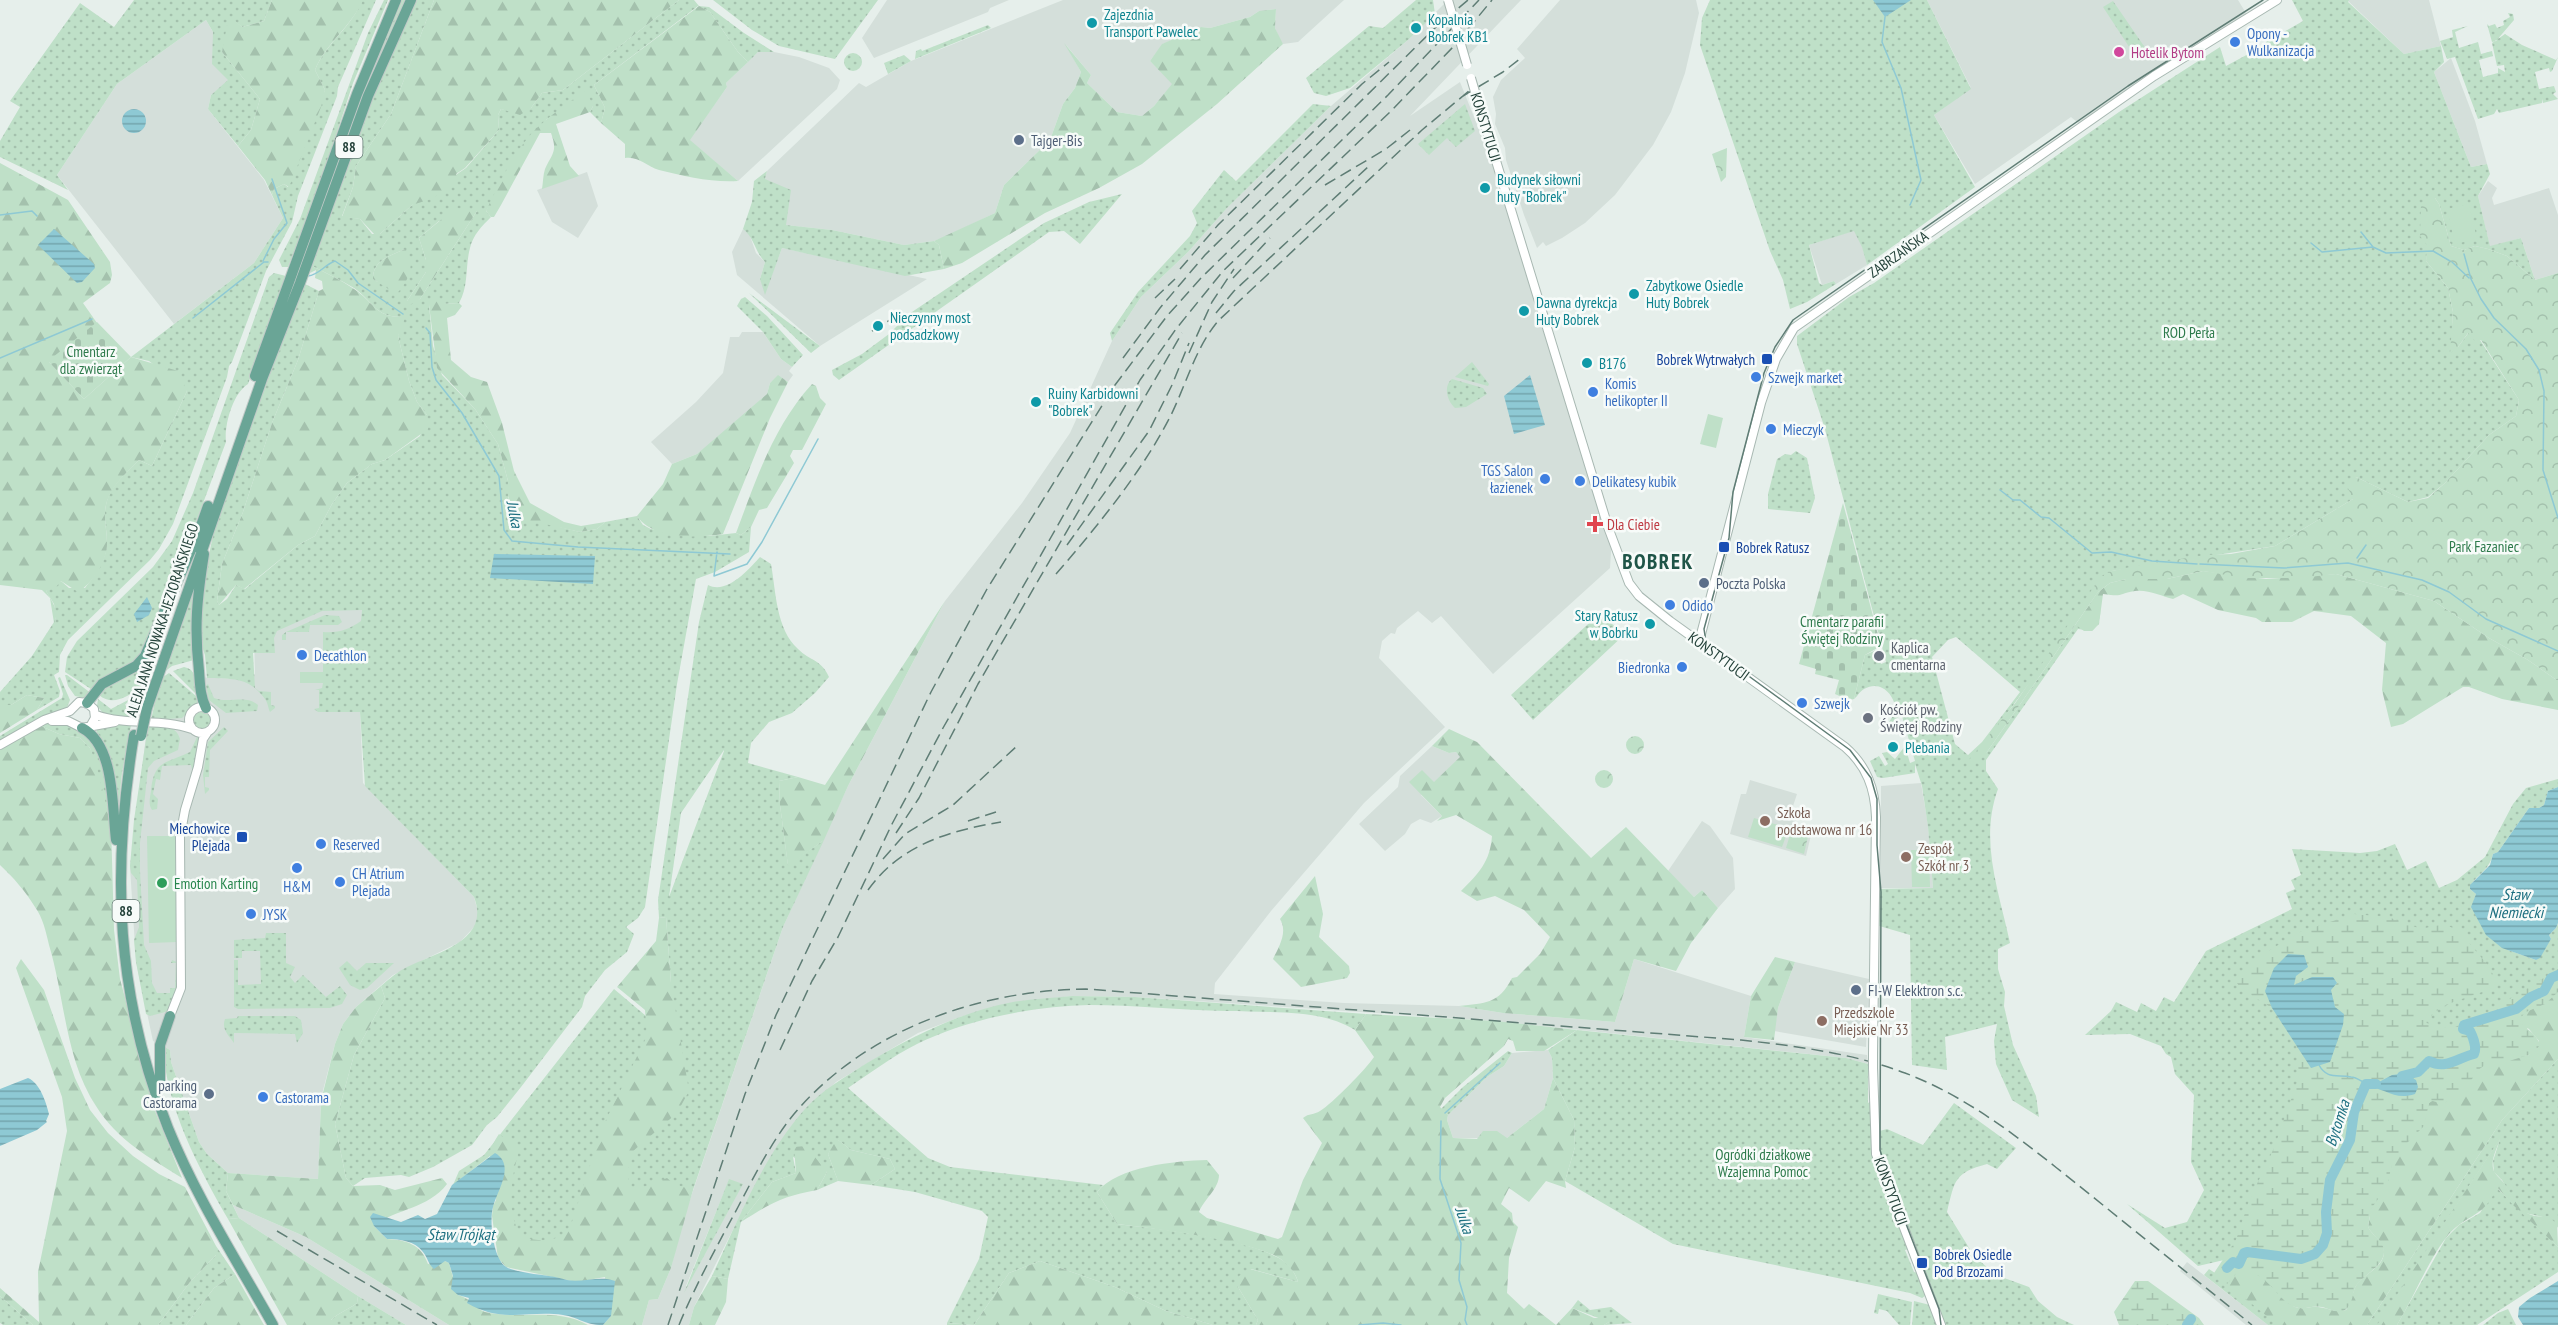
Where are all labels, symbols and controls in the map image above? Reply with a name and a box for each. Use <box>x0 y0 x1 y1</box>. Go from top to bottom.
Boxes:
place label: Zajezdnia Transport Pawelec <box>1104 5 1199 41</box>
place label: Kopalnia Bobrek KB1 <box>1428 10 1488 46</box>
marker: Zajezdnia Transport Pawelec <box>1085 16 1099 30</box>
marker: Kopalnia Bobrek KB1 <box>1409 21 1423 35</box>
place label: Opony - Wulkanizacja <box>2247 24 2314 60</box>
marker: Opony - Wulkanizacja <box>2228 35 2242 49</box>
place label: Hotelik Bytom <box>2131 43 2204 62</box>
marker: Hotelik Bytom <box>2112 45 2126 59</box>
street label: KONSTYTUCJI <box>1466 90 1506 164</box>
place label: Tajger-Bis <box>1031 131 1082 150</box>
marker: Tajger-Bis <box>1012 133 1026 147</box>
road number: 88 <box>336 136 362 158</box>
place label: Budynek siłowni huty "Bobrek" <box>1497 170 1581 206</box>
marker: Budynek siłowni huty "Bobrek" <box>1478 181 1492 195</box>
street label: ZABRZAŃSKA <box>1864 226 1933 282</box>
place label: Zabytkowe Osiedle Huty Bobrek <box>1646 276 1744 312</box>
marker: Zabytkowe Osiedle Huty Bobrek <box>1627 287 1641 301</box>
place label: Dawna dyrekcja Huty Bobrek <box>1536 293 1617 329</box>
marker: Dawna dyrekcja Huty Bobrek <box>1517 304 1531 318</box>
place label: Nieczynny most podsadzkowy <box>890 308 971 344</box>
marker: Nieczynny most podsadzkowy <box>871 319 885 333</box>
park label: ROD Perła <box>2163 323 2215 342</box>
park label: Cmentarz dla zwierząt <box>60 342 122 378</box>
place label: Bobrek Wytrwałych <box>1657 350 1755 369</box>
marker: Bobrek Wytrwałych <box>1760 352 1774 366</box>
place label: B176 <box>1599 354 1627 373</box>
marker: B176 <box>1580 356 1594 370</box>
place label: Szwejk market <box>1768 368 1842 387</box>
marker: Szwejk market <box>1749 370 1763 384</box>
place label: Komis helikopter II <box>1605 374 1668 410</box>
place label: Ruiny Karbidowni "Bobrek" <box>1048 384 1138 420</box>
marker: Komis helikopter II <box>1586 385 1600 399</box>
marker: Ruiny Karbidowni "Bobrek" <box>1029 395 1043 409</box>
place label: Mieczyk <box>1783 420 1824 439</box>
marker: Mieczyk <box>1764 422 1778 436</box>
place label: TGS Salon łazienek <box>1481 461 1533 497</box>
marker: TGS Salon łazienek <box>1538 472 1552 486</box>
place label: Delikatesy kubik <box>1592 472 1676 491</box>
marker: Delikatesy kubik <box>1573 474 1587 488</box>
water label: Julka <box>502 498 528 531</box>
place label: Dla Ciebie <box>1607 515 1660 534</box>
marker: Dla Ciebie <box>1588 517 1602 531</box>
street label: ALEJA JANA NOWAKA-JEZIORAŃSKIEGO <box>122 521 202 719</box>
park label: Park Fazaniec <box>2449 537 2520 556</box>
place label: Bobrek Ratusz <box>1736 538 1809 557</box>
marker: Bobrek Ratusz <box>1717 540 1731 554</box>
district label: BOBREK <box>1622 548 1694 575</box>
place label: Poczta Polska <box>1716 574 1786 593</box>
marker: Poczta Polska <box>1697 576 1711 590</box>
place label: Odido <box>1682 596 1713 615</box>
marker: Odido <box>1663 598 1677 612</box>
place label: Stary Ratusz w Bobrku <box>1575 606 1638 642</box>
park label: Cmentarz parafii Świętej Rodziny <box>1800 612 1884 648</box>
marker: Stary Ratusz w Bobrku <box>1643 617 1657 631</box>
street label: KONSTYTUCJI <box>1685 627 1753 685</box>
place label: Kaplica cmentarna <box>1891 638 1946 674</box>
place label: Decathlon <box>314 646 367 665</box>
marker: Decathlon <box>295 648 309 662</box>
marker: Kaplica cmentarna <box>1872 649 1886 663</box>
place label: Biedronka <box>1618 658 1670 677</box>
marker: Biedronka <box>1675 660 1689 674</box>
place label: Szwejk <box>1814 694 1850 713</box>
marker: Szwejk <box>1795 696 1809 710</box>
place label: Kościół pw. Świętej Rodziny <box>1880 700 1962 736</box>
marker: Kościół pw. Świętej Rodziny <box>1861 711 1875 725</box>
place label: Plebania <box>1905 738 1950 757</box>
marker: Plebania <box>1886 740 1900 754</box>
place label: Szkoła podstawowa nr 16 <box>1777 803 1872 839</box>
marker: Szkoła podstawowa nr 16 <box>1758 814 1772 828</box>
place label: Miechowice Plejada <box>169 819 230 855</box>
marker: Miechowice Plejada <box>235 830 249 844</box>
place label: Reserved <box>333 835 380 854</box>
marker: Reserved <box>314 837 328 851</box>
place label: Zespół Szkół nr 3 <box>1918 839 1969 875</box>
marker: Zespół Szkół nr 3 <box>1899 850 1913 864</box>
marker: H&M <box>290 861 304 875</box>
place label: CH Atrium Plejada <box>352 864 404 900</box>
place label: Emotion Karting <box>174 874 258 893</box>
marker: CH Atrium Plejada <box>333 875 347 889</box>
marker: Emotion Karting <box>155 876 169 890</box>
place label: H&M <box>283 877 311 896</box>
water label: Staw Niemiecki <box>2489 884 2546 922</box>
road number: 88 <box>112 900 140 922</box>
place label: JYSK <box>262 905 288 924</box>
marker: JYSK <box>244 907 258 921</box>
place label: FI-W Elekktron s.c. <box>1868 981 1963 1000</box>
marker: FI-W Elekktron s.c. <box>1849 983 1863 997</box>
place label: Przedszkole Miejskie Nr 33 <box>1834 1003 1909 1039</box>
marker: Przedszkole Miejskie Nr 33 <box>1815 1014 1829 1028</box>
place label: parking Castorama <box>143 1076 197 1112</box>
marker: parking Castorama <box>202 1087 216 1101</box>
place label: Castorama <box>275 1088 329 1107</box>
marker: Castorama <box>256 1090 270 1104</box>
water label: Bytomka <box>2320 1096 2354 1149</box>
park label: Ogródki działkowe Wzajemna Pomoc <box>1715 1145 1811 1181</box>
street label: KONSTYTUCJI <box>1870 1154 1912 1228</box>
water label: Julka <box>1451 1203 1479 1238</box>
water label: Staw Trójkąt <box>427 1224 496 1244</box>
place label: Bobrek Osiedle Pod Brzozami <box>1934 1245 2012 1281</box>
marker: Bobrek Osiedle Pod Brzozami <box>1915 1256 1929 1270</box>

